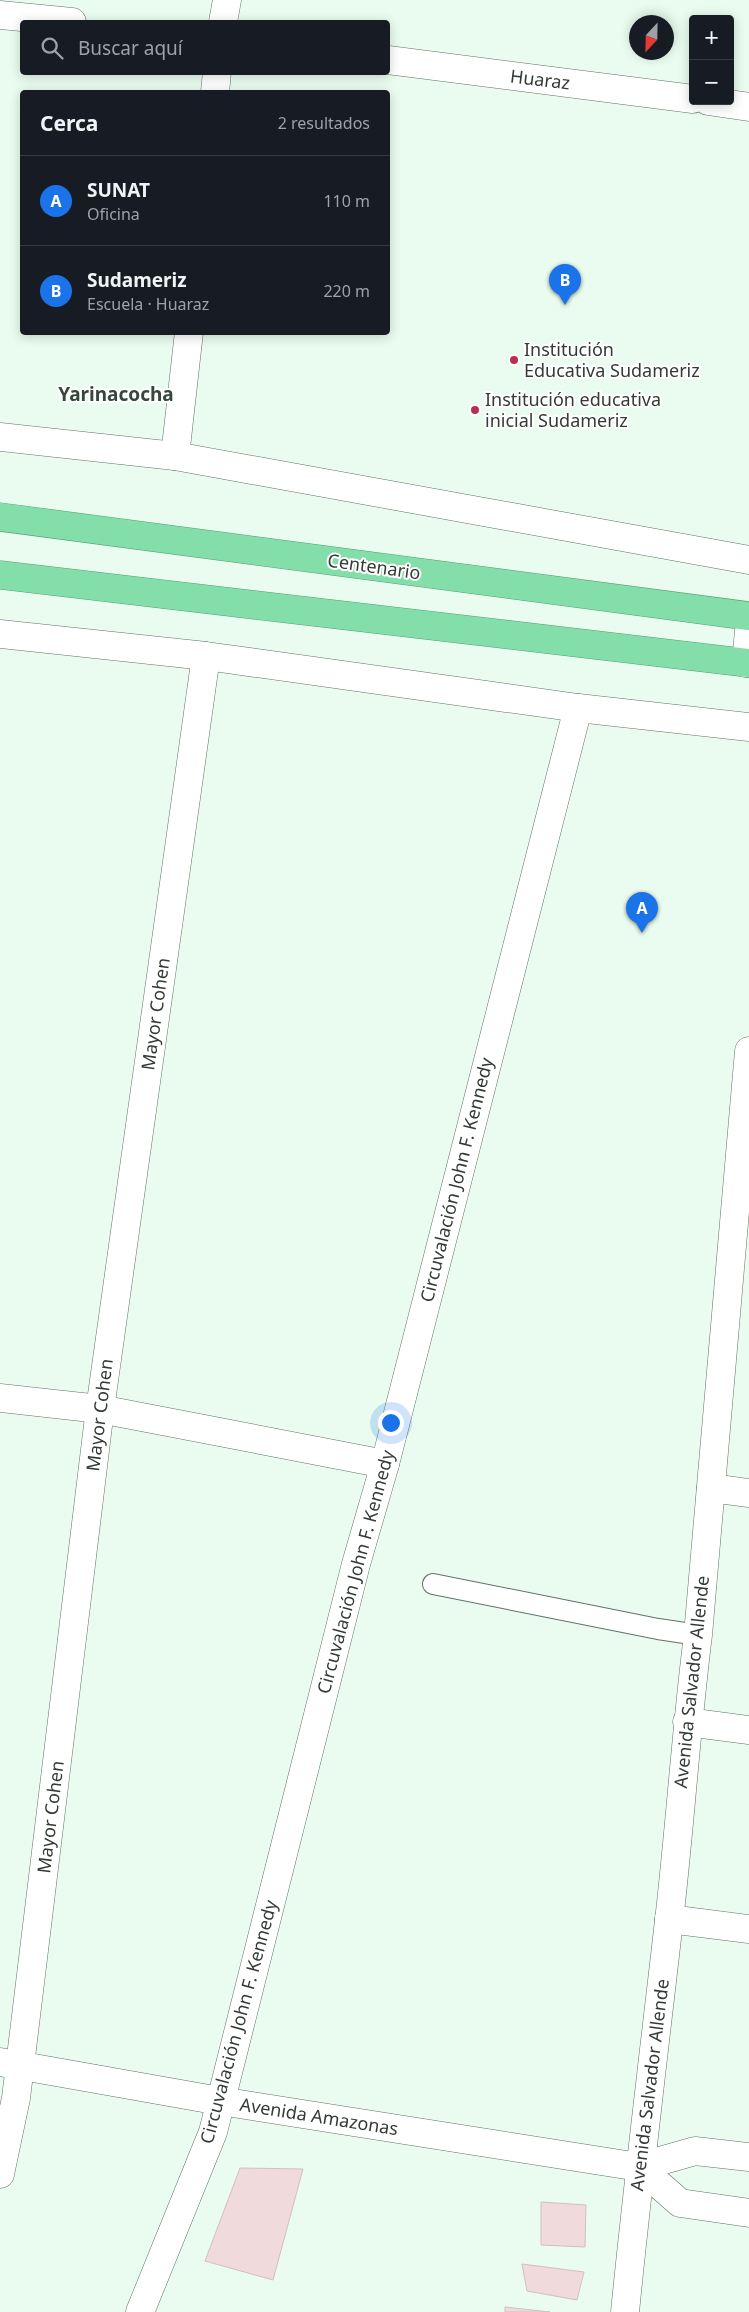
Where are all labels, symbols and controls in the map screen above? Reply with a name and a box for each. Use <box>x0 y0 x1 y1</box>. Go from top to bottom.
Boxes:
north arrow <box>629 15 674 60</box>
map controls <box>689 15 734 105</box>
button: + <box>689 15 734 60</box>
search box <box>20 20 390 75</box>
icon: search <box>38 34 66 62</box>
text: Buscar aquí <box>78 35 183 61</box>
button: − <box>689 60 734 105</box>
street label: Huaraz <box>509 63 571 95</box>
text: Cerca <box>40 109 98 137</box>
text: 2 resultados <box>278 112 370 134</box>
text: SUNAT <box>87 177 150 203</box>
text: A <box>50 190 62 212</box>
text: 110 m <box>323 190 370 212</box>
text: Oficina <box>87 203 140 225</box>
pin: B <box>549 264 581 305</box>
text: Sudameriz <box>87 267 187 293</box>
text: B <box>51 280 61 302</box>
text: 220 m <box>323 280 370 302</box>
text: Escuela · Huaraz <box>87 293 209 315</box>
place label: Institución Educativa Sudameriz <box>524 337 700 382</box>
marker: Institución Educativa Sudameriz <box>508 354 520 366</box>
district label: Yarinacocha <box>58 381 174 407</box>
place label: Institución educativa inicial Sudameriz <box>485 387 661 432</box>
marker: Institución educativa inicial Sudameriz <box>469 404 481 416</box>
street label: Centenario <box>326 548 422 584</box>
pin: A <box>626 892 658 933</box>
street label: Mayor Cohen <box>135 956 175 1072</box>
street label: Circuvalación John F. Kennedy <box>414 1054 498 1305</box>
street label: Mayor Cohen <box>80 1357 118 1473</box>
your location <box>378 1410 404 1436</box>
street label: Circuvalación John F. Kennedy <box>311 1446 399 1696</box>
street label: Avenida Salvador Allende <box>668 1574 714 1789</box>
street label: Mayor Cohen <box>31 1759 69 1875</box>
street label: Circuvalación John F. Kennedy <box>194 1896 282 2146</box>
street label: Avenida Salvador Allende <box>624 1977 674 2192</box>
street label: Avenida Amazonas <box>238 2092 400 2140</box>

